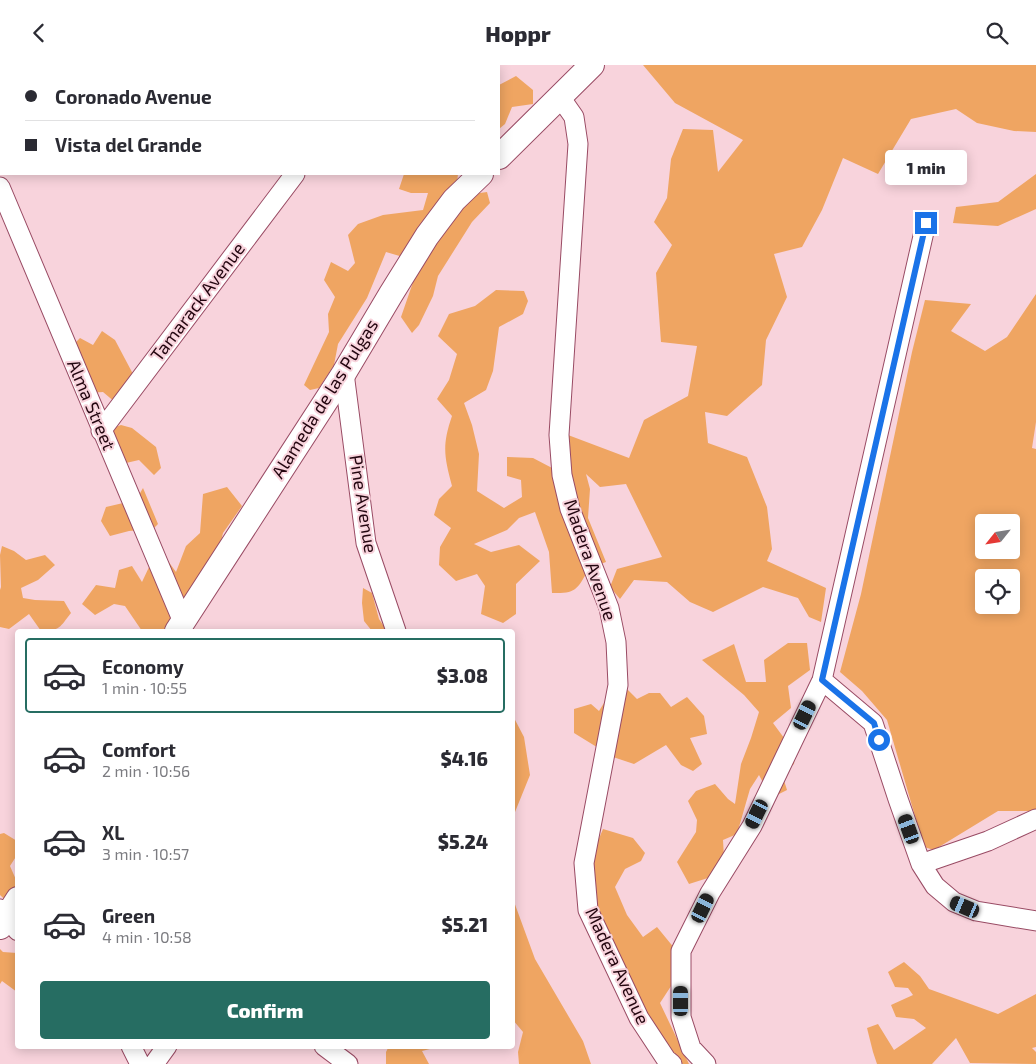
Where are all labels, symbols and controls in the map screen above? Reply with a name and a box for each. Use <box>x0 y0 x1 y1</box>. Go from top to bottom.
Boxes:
icon: back <box>25 19 53 47</box>
icon: search <box>983 19 1011 47</box>
text: Hoppr <box>485 20 551 46</box>
text: Coronado Avenue <box>55 85 212 108</box>
text: Vista del Grande <box>55 133 202 156</box>
callout: 1 min <box>885 151 967 185</box>
text: 1 min <box>906 158 946 177</box>
route end <box>915 212 937 234</box>
street label: Tamarack Avenue <box>145 238 249 365</box>
street label: Alameda de las Pulgas <box>266 315 382 482</box>
street label: Alma Street <box>63 356 121 453</box>
street label: Pine Avenue <box>345 453 383 555</box>
street label: Madera Avenue <box>560 496 622 623</box>
north arrow <box>975 514 1020 559</box>
map controls <box>975 514 1020 614</box>
button: locate <box>975 569 1020 614</box>
icon: car <box>42 653 87 698</box>
text: Economy <box>102 655 184 678</box>
text: $3.08 <box>437 664 488 687</box>
text: 1 min · 10:55 <box>102 678 187 697</box>
car <box>791 698 818 732</box>
route start <box>868 729 890 751</box>
icon: car <box>42 736 87 781</box>
text: Comfort <box>102 738 176 761</box>
text: $4.16 <box>441 747 488 770</box>
text: 2 min · 10:56 <box>102 761 190 780</box>
car <box>743 797 770 831</box>
car <box>896 812 921 846</box>
icon: car <box>42 819 87 864</box>
text: XL <box>102 821 124 844</box>
text: $5.24 <box>438 830 488 853</box>
text: 3 min · 10:57 <box>102 844 189 863</box>
car <box>689 891 716 925</box>
car <box>948 894 981 920</box>
icon: car <box>42 902 87 947</box>
text: Green <box>102 904 155 927</box>
street label: Madera Avenue <box>581 904 655 1028</box>
text: $5.21 <box>442 913 488 936</box>
text: 4 min · 10:58 <box>102 927 192 946</box>
button: Confirm <box>40 981 490 1039</box>
car <box>673 986 688 1016</box>

